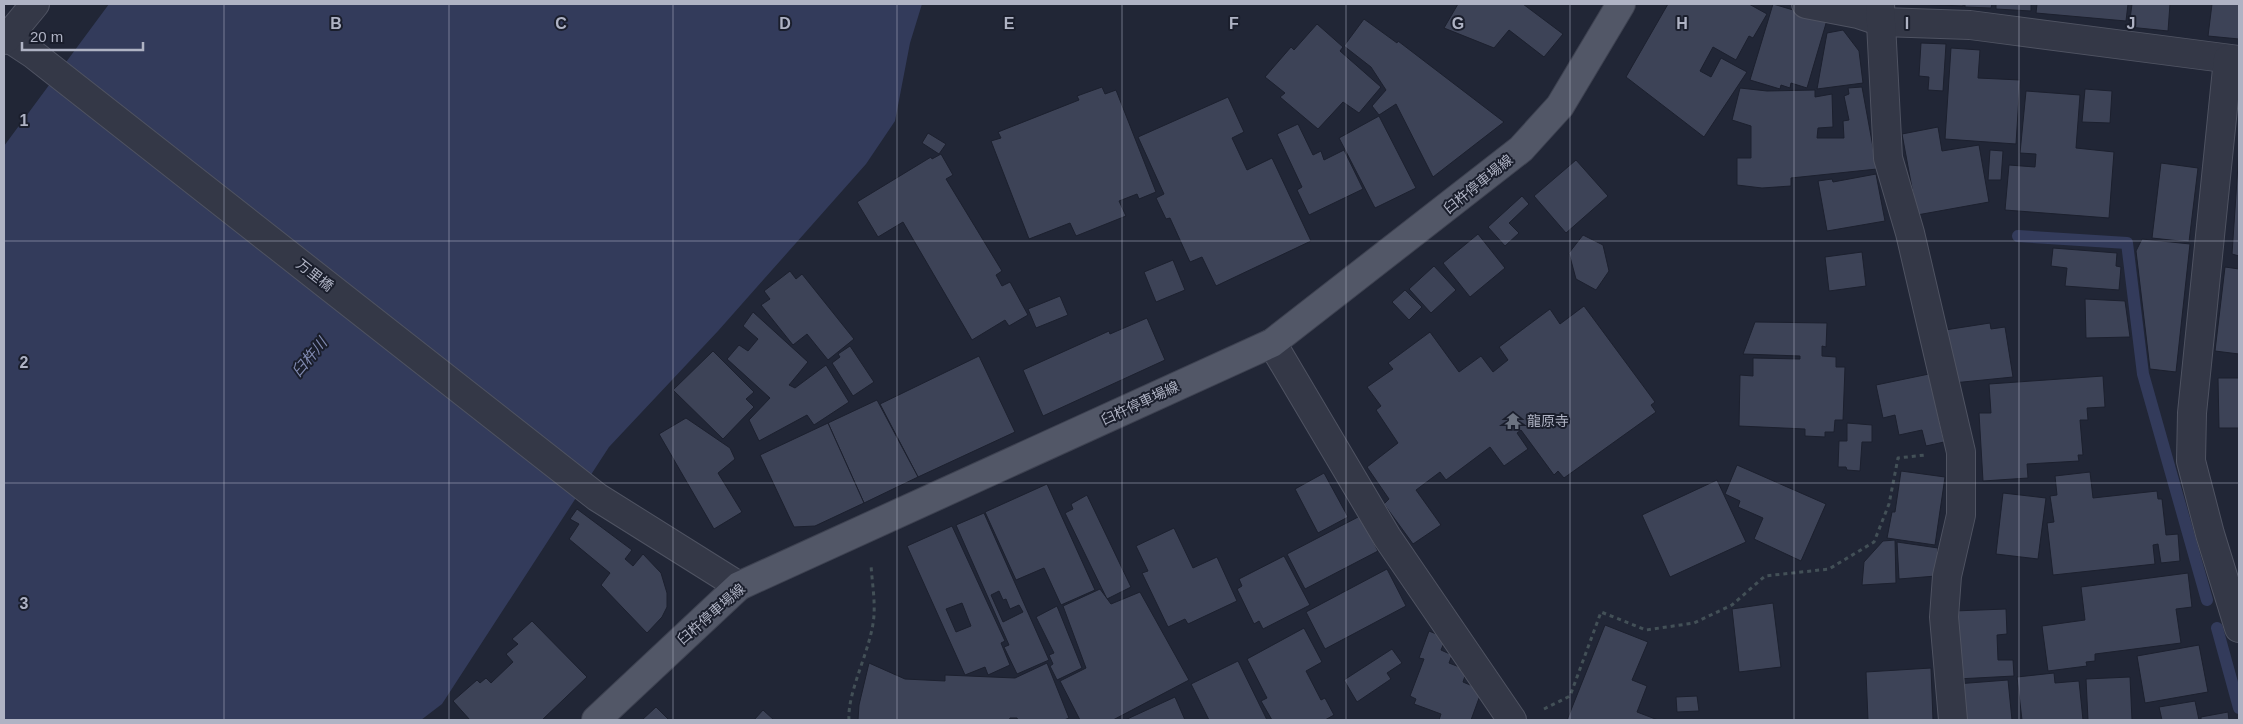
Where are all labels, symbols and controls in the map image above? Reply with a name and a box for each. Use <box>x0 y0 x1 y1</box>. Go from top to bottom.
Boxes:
text: B <box>330 15 342 32</box>
text: C <box>555 15 567 32</box>
text: D <box>779 15 791 32</box>
text: E <box>1004 15 1015 32</box>
text: F <box>1229 15 1239 32</box>
text: G <box>1452 15 1464 32</box>
text: H <box>1676 15 1688 32</box>
text: I <box>1905 15 1909 32</box>
text: J <box>2127 15 2135 32</box>
scale bar <box>22 20 144 52</box>
text: 20 m <box>30 28 63 45</box>
text: 1 <box>20 112 29 129</box>
street label: 臼杵停車場線 <box>1440 151 1516 217</box>
street label: 万里橋 <box>294 256 336 294</box>
water label: 臼杵川 <box>288 333 331 380</box>
text: 2 <box>20 354 29 371</box>
street label: 臼杵停車場線 <box>1099 378 1181 428</box>
temple icon: 龍原寺 <box>1503 411 1523 431</box>
place label: 龍原寺 <box>1527 413 1569 429</box>
street label: 臼杵停車場線 <box>674 580 748 648</box>
text: 3 <box>20 595 29 612</box>

